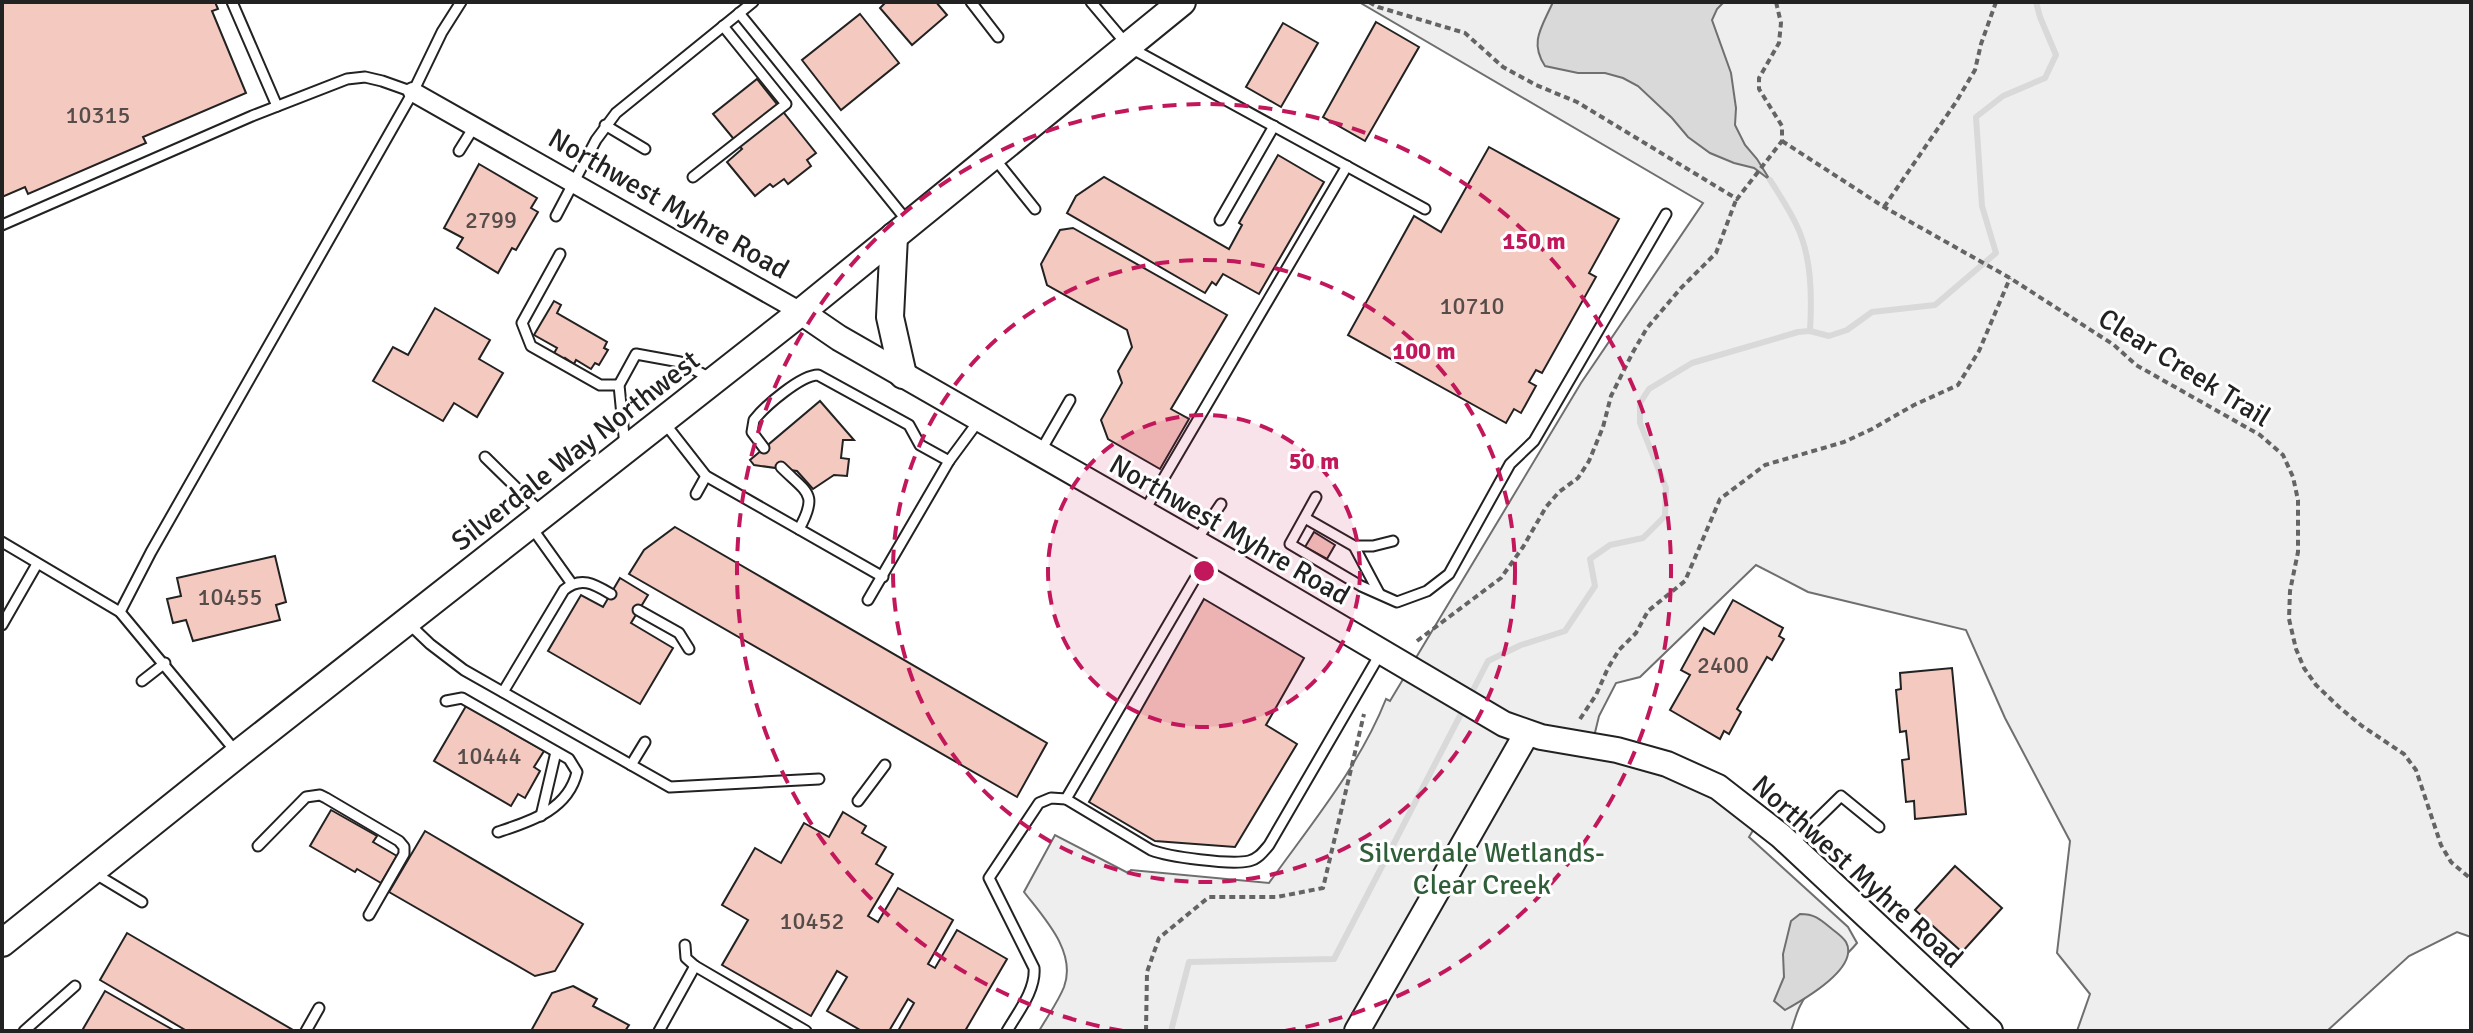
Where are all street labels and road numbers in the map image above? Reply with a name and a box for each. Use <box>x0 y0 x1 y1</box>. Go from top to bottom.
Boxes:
street label: Northwest Myhre Road <box>542 121 795 287</box>
street label: Clear Creek Trail <box>2092 301 2277 434</box>
street label: Silverdale Way Northwest <box>445 343 707 558</box>
street label: Northwest Myhre Road <box>1103 447 1356 613</box>
street label: Northwest Myhre Road <box>1745 768 1970 975</box>

